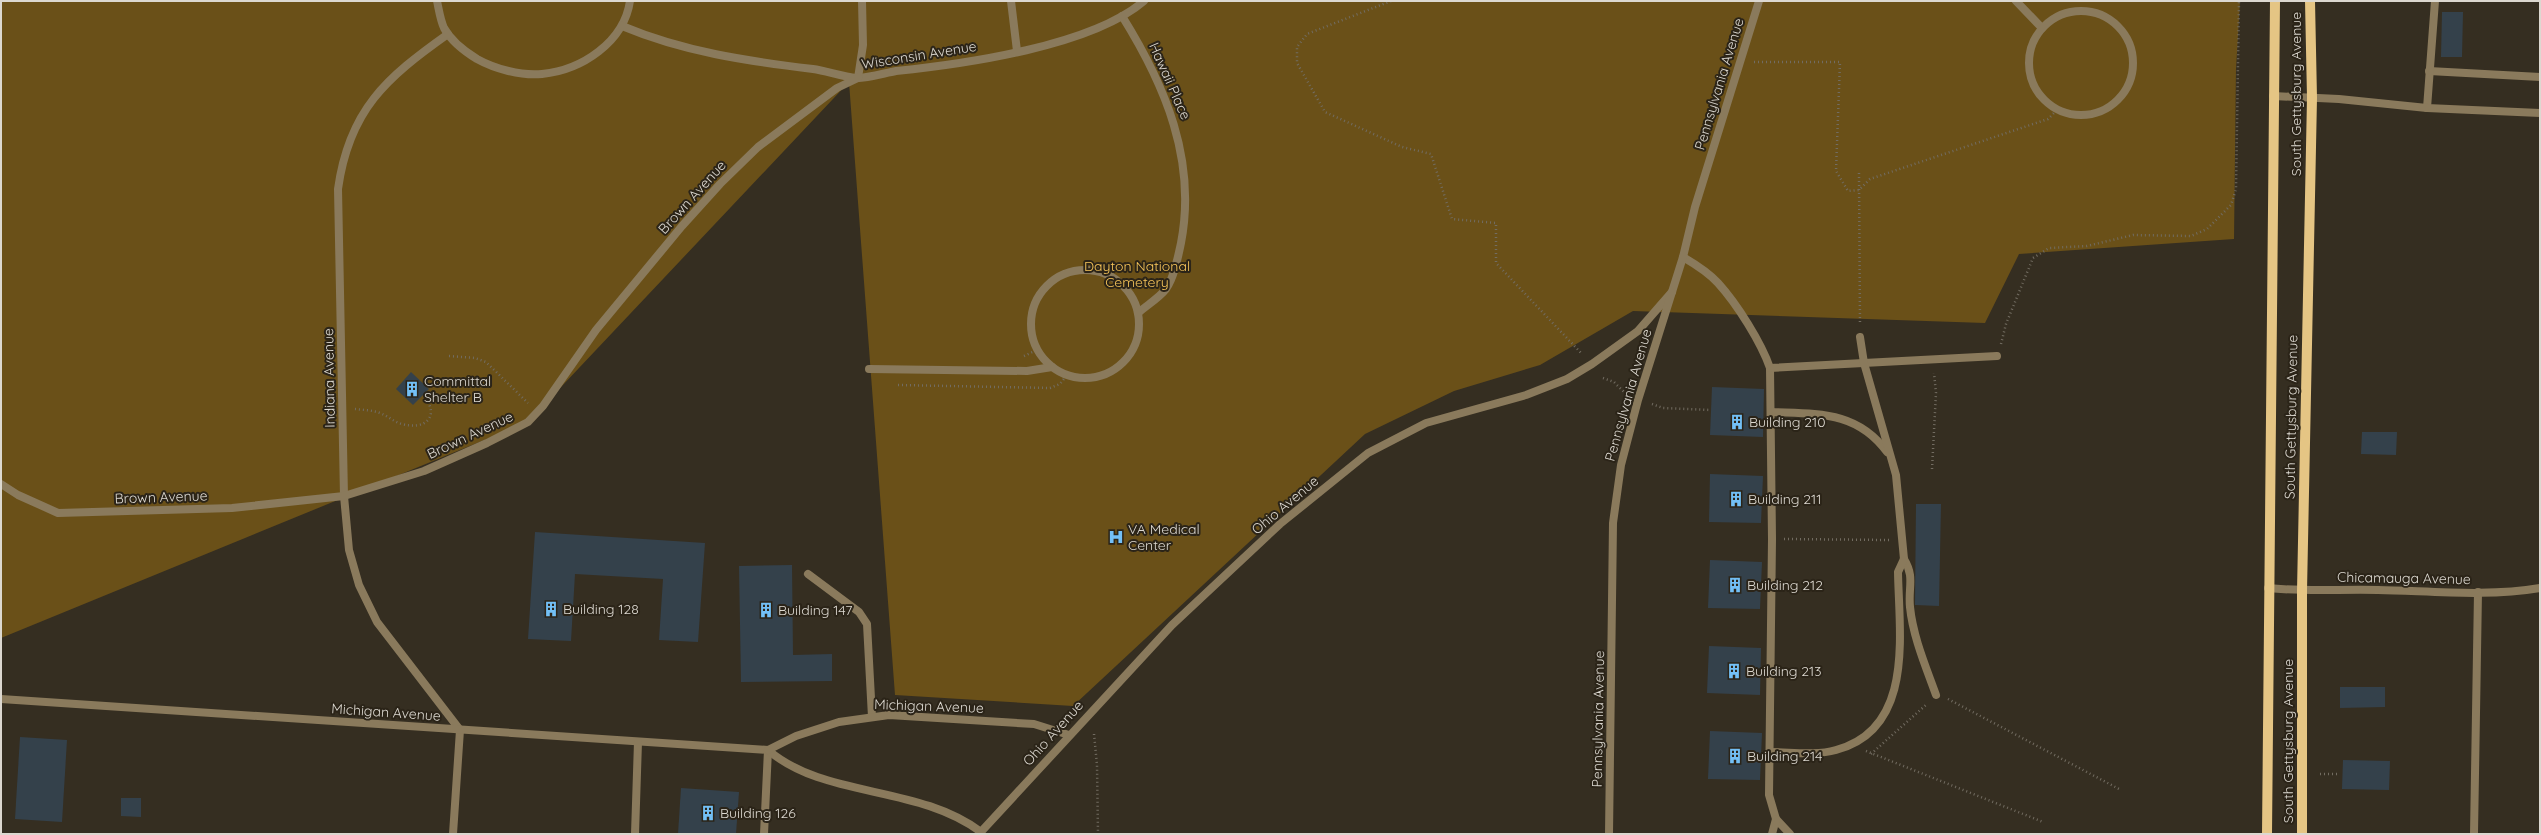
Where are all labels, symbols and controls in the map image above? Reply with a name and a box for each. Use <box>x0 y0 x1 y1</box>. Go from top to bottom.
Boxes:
street label: South Gettysburg Avenue <box>2287 12 2305 176</box>
street label: Pennsylvania Avenue <box>1690 16 1748 152</box>
street label: Wisconsin Avenue <box>860 37 978 73</box>
street label: Hawaii Place <box>1145 40 1195 122</box>
street label: Brown Avenue <box>654 156 730 238</box>
park label: Dayton National Cemetery <box>1084 257 1190 291</box>
street label: Pennsylvania Avenue <box>1600 327 1656 463</box>
street label: Indiana Avenue <box>319 328 339 428</box>
street label: South Gettysburg Avenue <box>2281 335 2301 499</box>
place label: Committal Shelter B <box>424 372 491 406</box>
building icon: Committal Shelter B <box>403 380 421 398</box>
street label: Brown Avenue <box>424 407 516 463</box>
building icon: Building 210 <box>1728 413 1746 431</box>
place label: Building 210 <box>1749 413 1826 431</box>
street label: Ohio Avenue <box>1248 472 1322 538</box>
street label: Brown Avenue <box>114 486 208 508</box>
building icon: Building 211 <box>1727 490 1745 508</box>
place label: Building 211 <box>1748 490 1821 508</box>
place label: VA Medical Center <box>1128 520 1200 554</box>
hospital icon: VA Medical Center <box>1107 528 1125 546</box>
street label: Chicamauga Avenue <box>2337 568 2471 588</box>
building icon: Building 212 <box>1726 576 1744 594</box>
place label: Building 212 <box>1747 576 1823 594</box>
building icon: Building 128 <box>542 600 560 618</box>
place label: Building 128 <box>563 600 639 618</box>
building icon: Building 147 <box>757 601 775 619</box>
place label: Building 147 <box>778 601 852 619</box>
street label: Pennsylvania Avenue <box>1588 650 1608 788</box>
street label: South Gettysburg Avenue <box>2279 659 2297 823</box>
building icon: Building 213 <box>1725 662 1743 680</box>
place label: Building 213 <box>1746 662 1822 680</box>
street label: Michigan Avenue <box>874 695 984 717</box>
street label: Ohio Avenue <box>1019 697 1087 769</box>
street label: Michigan Avenue <box>331 699 441 725</box>
building icon: Building 214 <box>1726 747 1744 765</box>
place label: Building 214 <box>1747 747 1822 765</box>
building icon: Building 126 <box>699 804 717 822</box>
place label: Building 126 <box>720 804 796 822</box>

